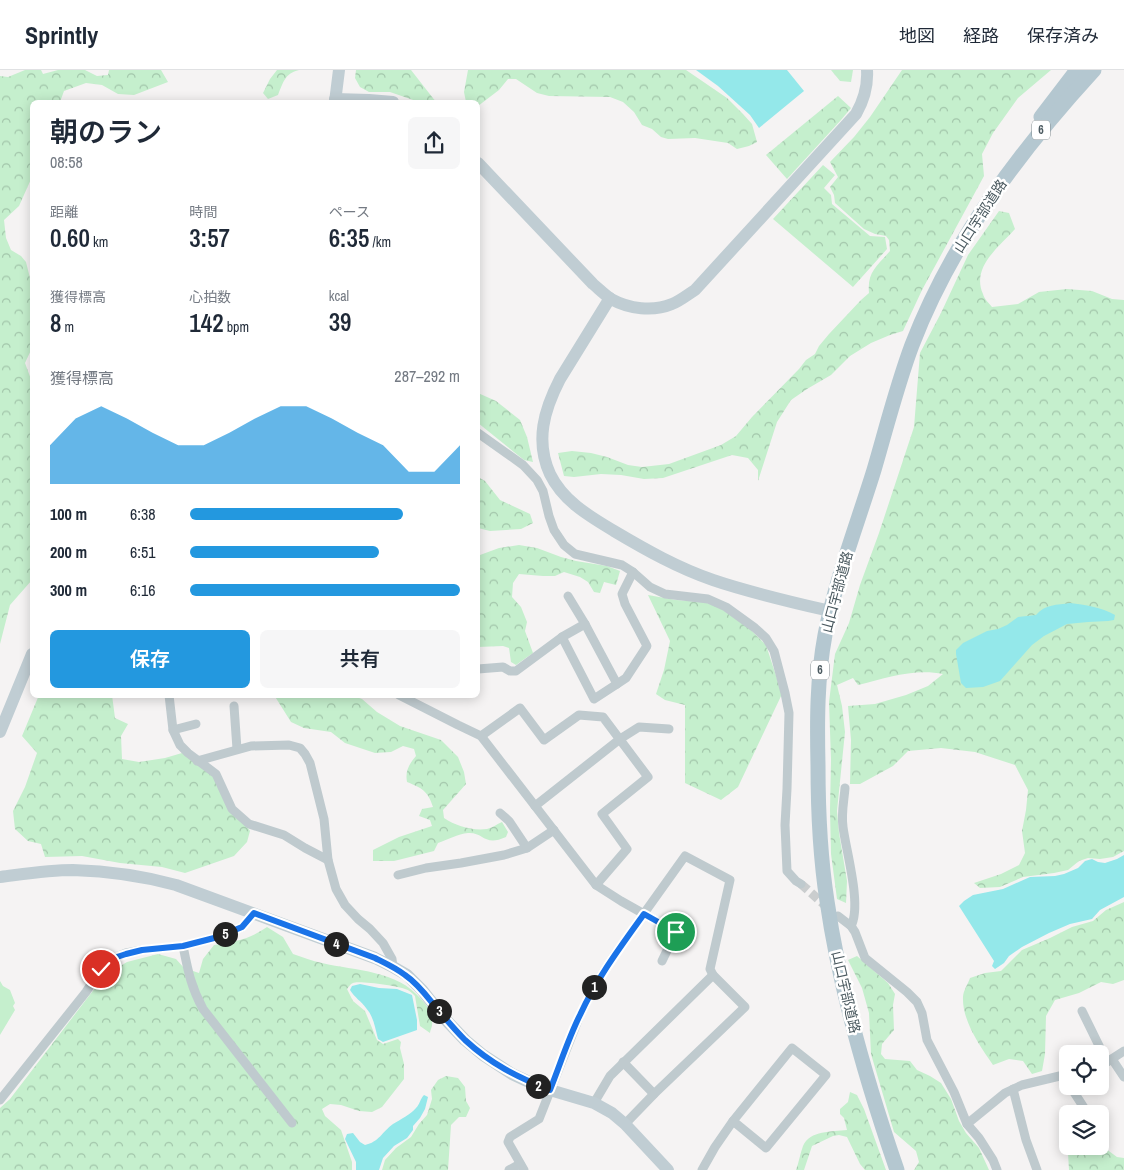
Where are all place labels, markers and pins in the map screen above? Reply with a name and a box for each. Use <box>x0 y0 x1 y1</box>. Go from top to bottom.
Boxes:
pin <box>655 911 697 953</box>
pin: 5 <box>212 922 238 946</box>
pin: 4 <box>324 932 348 956</box>
pin <box>80 948 122 990</box>
pin: 1 <box>582 974 606 1000</box>
pin: 3 <box>426 998 452 1024</box>
pin: 2 <box>526 1074 550 1098</box>

